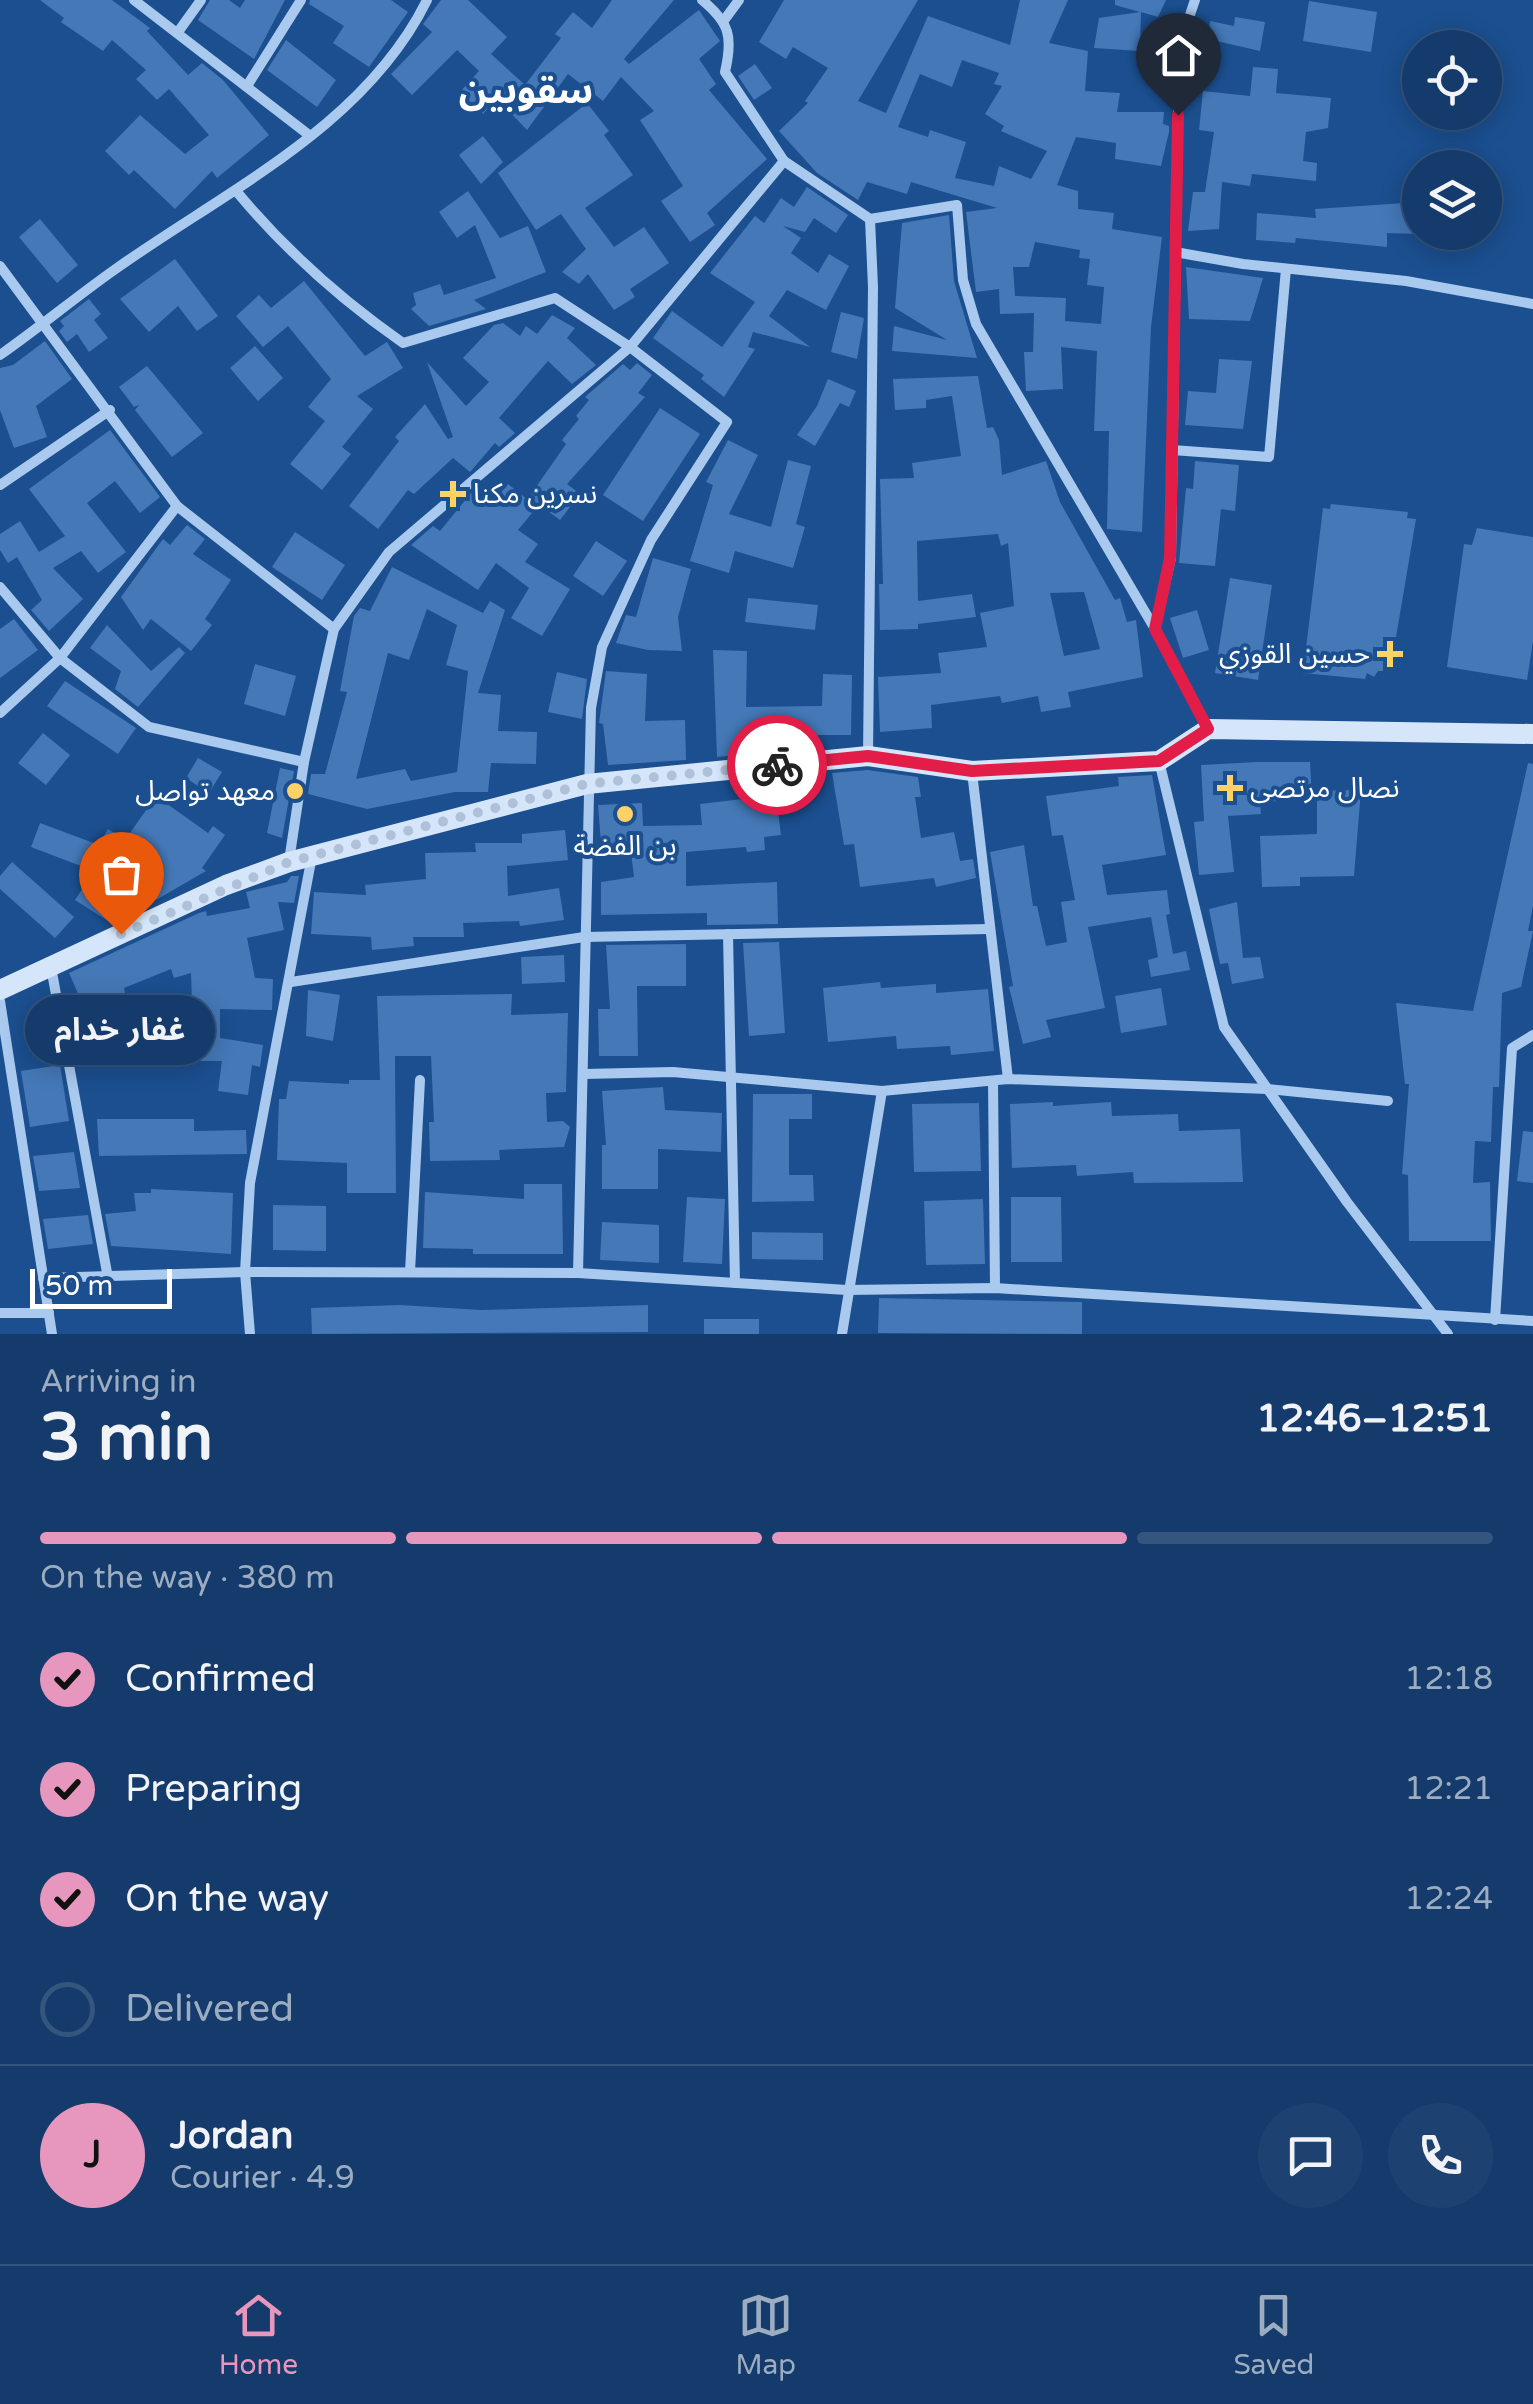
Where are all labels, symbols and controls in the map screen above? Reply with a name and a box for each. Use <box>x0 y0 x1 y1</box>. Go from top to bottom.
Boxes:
pin <box>1136 13 1221 116</box>
icon: home <box>1151 28 1206 83</box>
map controls <box>1402 30 1502 250</box>
button: locate <box>1402 30 1502 130</box>
district label: سقوبين <box>459 68 593 114</box>
button: layers <box>1402 150 1502 250</box>
place label: نسرين مكنا <box>473 477 597 511</box>
marker: نسرين مكنا <box>442 483 464 505</box>
place label: حسين القوزي <box>1219 637 1370 674</box>
marker: حسين القوزي <box>1379 643 1401 665</box>
courier <box>727 715 827 815</box>
icon: bike <box>750 738 805 793</box>
place label: نصال مرتصى <box>1250 771 1400 805</box>
place label: معهد تواصل <box>135 774 275 808</box>
marker: نصال مرتصى <box>1219 777 1241 799</box>
marker: معهد تواصل <box>284 780 306 802</box>
marker: بن الفضة <box>614 803 636 825</box>
place label: بن الفضة <box>573 829 677 863</box>
pin <box>79 832 164 935</box>
icon: bag <box>94 847 149 902</box>
callout: غفار خدام <box>26 994 216 1064</box>
text: غفار خدام <box>54 1011 186 1049</box>
scale bar <box>30 1264 172 1308</box>
text: 50 m <box>45 1269 113 1303</box>
text: Arriving in <box>40 1363 197 1401</box>
text: 12:46–12:51 <box>1256 1396 1493 1442</box>
text: 3 min <box>40 1399 213 1478</box>
text: On the way · 380 m <box>40 1559 335 1597</box>
icon: check <box>40 1652 95 1707</box>
text: Confirmed <box>125 1656 316 1702</box>
text: 12:18 <box>1404 1660 1493 1698</box>
icon: check <box>40 1762 95 1817</box>
text: Preparing <box>125 1766 302 1812</box>
text: 12:21 <box>1404 1770 1493 1808</box>
icon: check <box>40 1872 95 1927</box>
text: On the way <box>125 1876 329 1922</box>
text: 12:24 <box>1404 1880 1493 1918</box>
text: Delivered <box>125 1986 294 2032</box>
button: chat <box>1258 2103 1363 2208</box>
button: phone <box>1388 2103 1493 2208</box>
text: Jordan <box>170 2113 293 2159</box>
text: J <box>84 2132 101 2178</box>
text: Courier · 4.9 <box>170 2159 355 2197</box>
tab: Home <box>219 2288 298 2382</box>
tab: Map <box>735 2288 796 2382</box>
tab: Saved <box>1233 2288 1314 2382</box>

